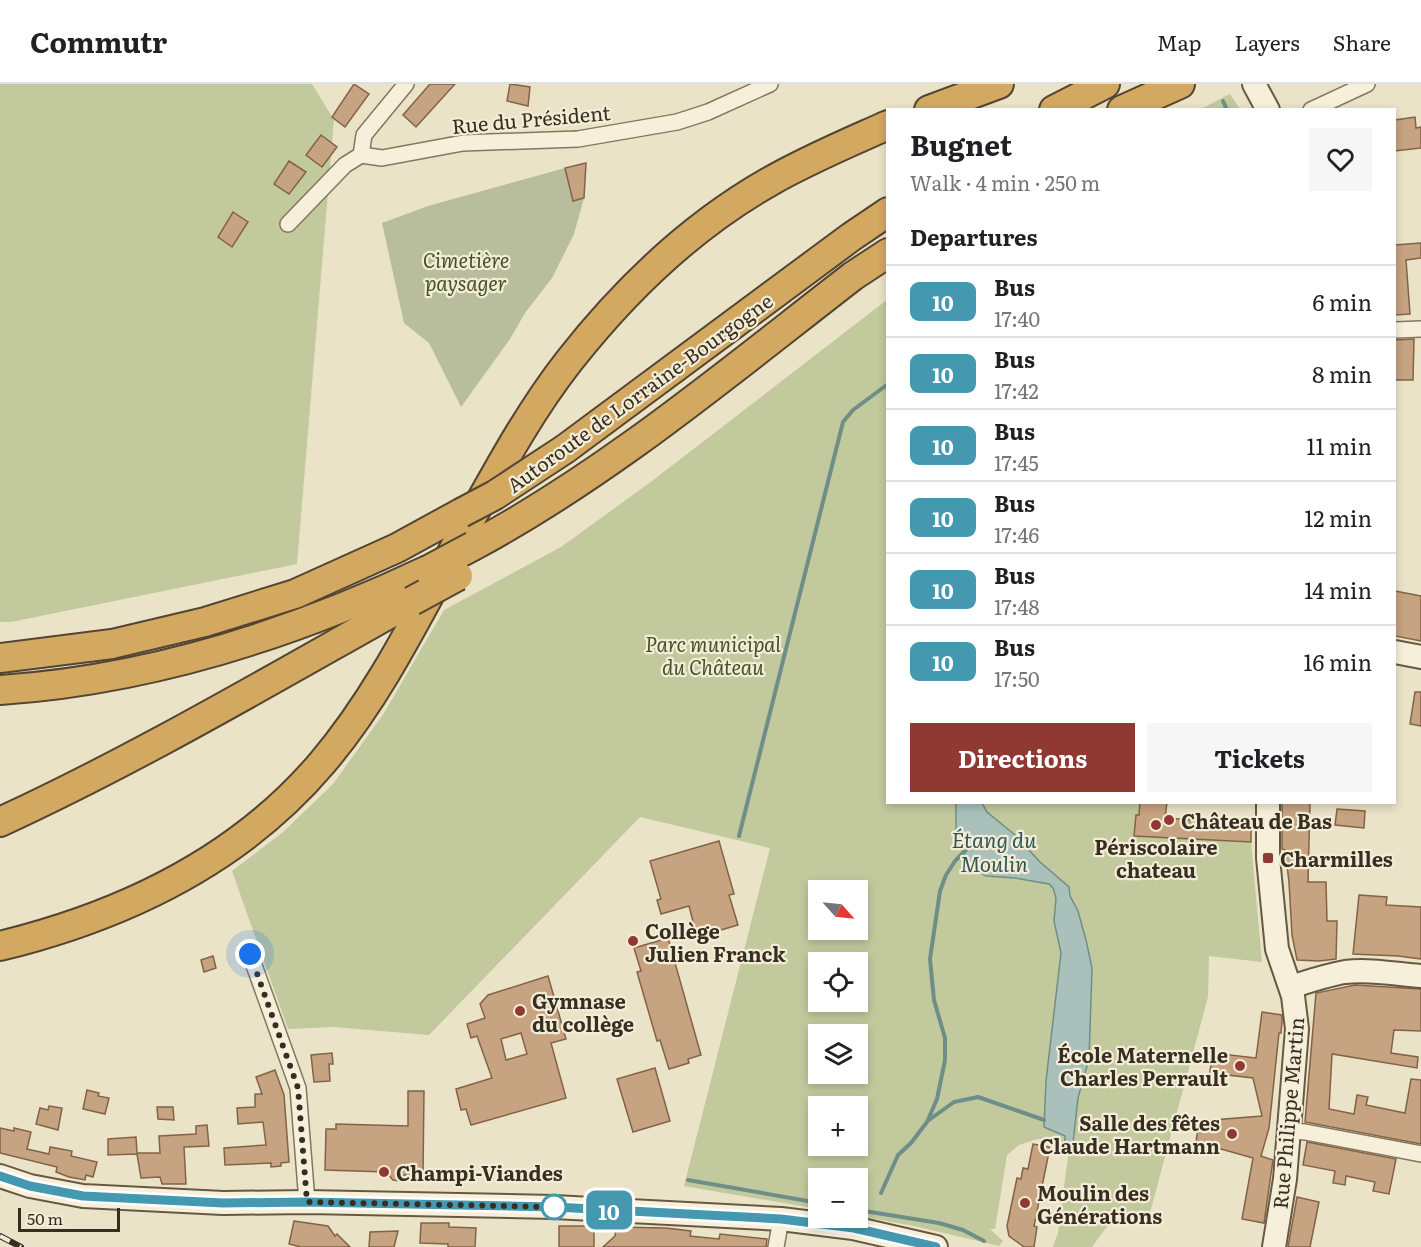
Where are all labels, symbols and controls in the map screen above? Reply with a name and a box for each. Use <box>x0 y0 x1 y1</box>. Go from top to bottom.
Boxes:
text: Commutr <box>30 20 167 62</box>
text: Map <box>1157 26 1202 57</box>
text: Layers <box>1235 26 1300 57</box>
text: Share <box>1333 26 1391 57</box>
street label: Rue du Président <box>450 96 612 140</box>
text: Bugnet <box>910 123 1012 165</box>
button: heart <box>1309 128 1372 191</box>
text: Walk · 4 min · 250 m <box>910 167 1100 197</box>
text: Departures <box>910 220 1037 253</box>
park label: Cimetière paysager <box>423 244 509 297</box>
text: Bus <box>994 270 1035 303</box>
street label: Autoroute de Lorraine-Bourgogne <box>500 285 778 499</box>
text: 6 min <box>1313 285 1372 318</box>
text: 10 <box>932 286 954 317</box>
text: 17:40 <box>994 303 1040 333</box>
text: Bus <box>994 342 1035 375</box>
text: 8 min <box>1312 357 1372 390</box>
text: 10 <box>932 358 954 389</box>
text: 17:42 <box>994 375 1039 405</box>
text: Bus <box>994 414 1035 447</box>
text: 11 min <box>1306 429 1372 462</box>
text: 10 <box>932 430 954 461</box>
text: 17:45 <box>994 447 1039 477</box>
text: Bus <box>994 486 1035 519</box>
text: 12 min <box>1304 501 1372 534</box>
text: 10 <box>932 502 954 533</box>
text: 17:46 <box>994 519 1039 549</box>
text: Bus <box>994 558 1035 591</box>
text: 14 min <box>1304 573 1372 606</box>
text: 10 <box>932 574 954 605</box>
text: 17:48 <box>994 591 1040 621</box>
park label: Parc municipal du Château <box>645 628 781 681</box>
text: Bus <box>994 630 1035 663</box>
text: 16 min <box>1304 645 1372 678</box>
text: 10 <box>932 646 954 677</box>
text: 17:50 <box>994 663 1040 693</box>
button: Directions <box>910 723 1135 792</box>
button: Tickets <box>1147 723 1372 792</box>
place label: Château de Bas <box>1181 805 1332 835</box>
marker: Château de Bas <box>1162 813 1176 827</box>
marker: Périscolaire chateau <box>1149 818 1163 832</box>
water label: Étang du Moulin <box>952 823 1037 878</box>
place label: Périscolaire chateau <box>1094 831 1218 884</box>
place label: Charmilles <box>1280 843 1393 873</box>
marker: Charmilles <box>1261 851 1275 865</box>
north arrow <box>808 880 868 940</box>
map controls <box>808 880 868 1228</box>
place label: Collège Julien Franck <box>645 915 786 968</box>
marker: Collège Julien Franck <box>626 934 640 948</box>
your location <box>235 939 265 969</box>
button: locate <box>808 952 868 1012</box>
place label: Gymnase du collège <box>532 985 634 1038</box>
marker: Gymnase du collège <box>513 1004 527 1018</box>
street label: Rue Philippe Martin <box>1264 1016 1310 1210</box>
button: layers <box>808 1024 868 1084</box>
place label: École Maternelle Charles Perrault <box>1057 1039 1228 1092</box>
marker: École Maternelle Charles Perrault <box>1233 1059 1247 1073</box>
button: + <box>808 1096 868 1156</box>
place label: Salle des fêtes Claude Hartmann <box>1039 1107 1220 1160</box>
marker: Salle des fêtes Claude Hartmann <box>1225 1127 1239 1141</box>
place label: Champi-Viandes <box>396 1157 563 1187</box>
marker: Champi-Viandes <box>377 1165 391 1179</box>
button: − <box>808 1168 868 1228</box>
place label: Moulin des Générations <box>1037 1177 1162 1230</box>
line badge: 10 <box>582 1190 636 1230</box>
unlabelled marker <box>541 1194 567 1220</box>
text: 10 <box>598 1195 620 1226</box>
marker: Moulin des Générations <box>1018 1196 1032 1210</box>
scale bar <box>18 1205 120 1232</box>
text: 50 m <box>27 1206 63 1230</box>

